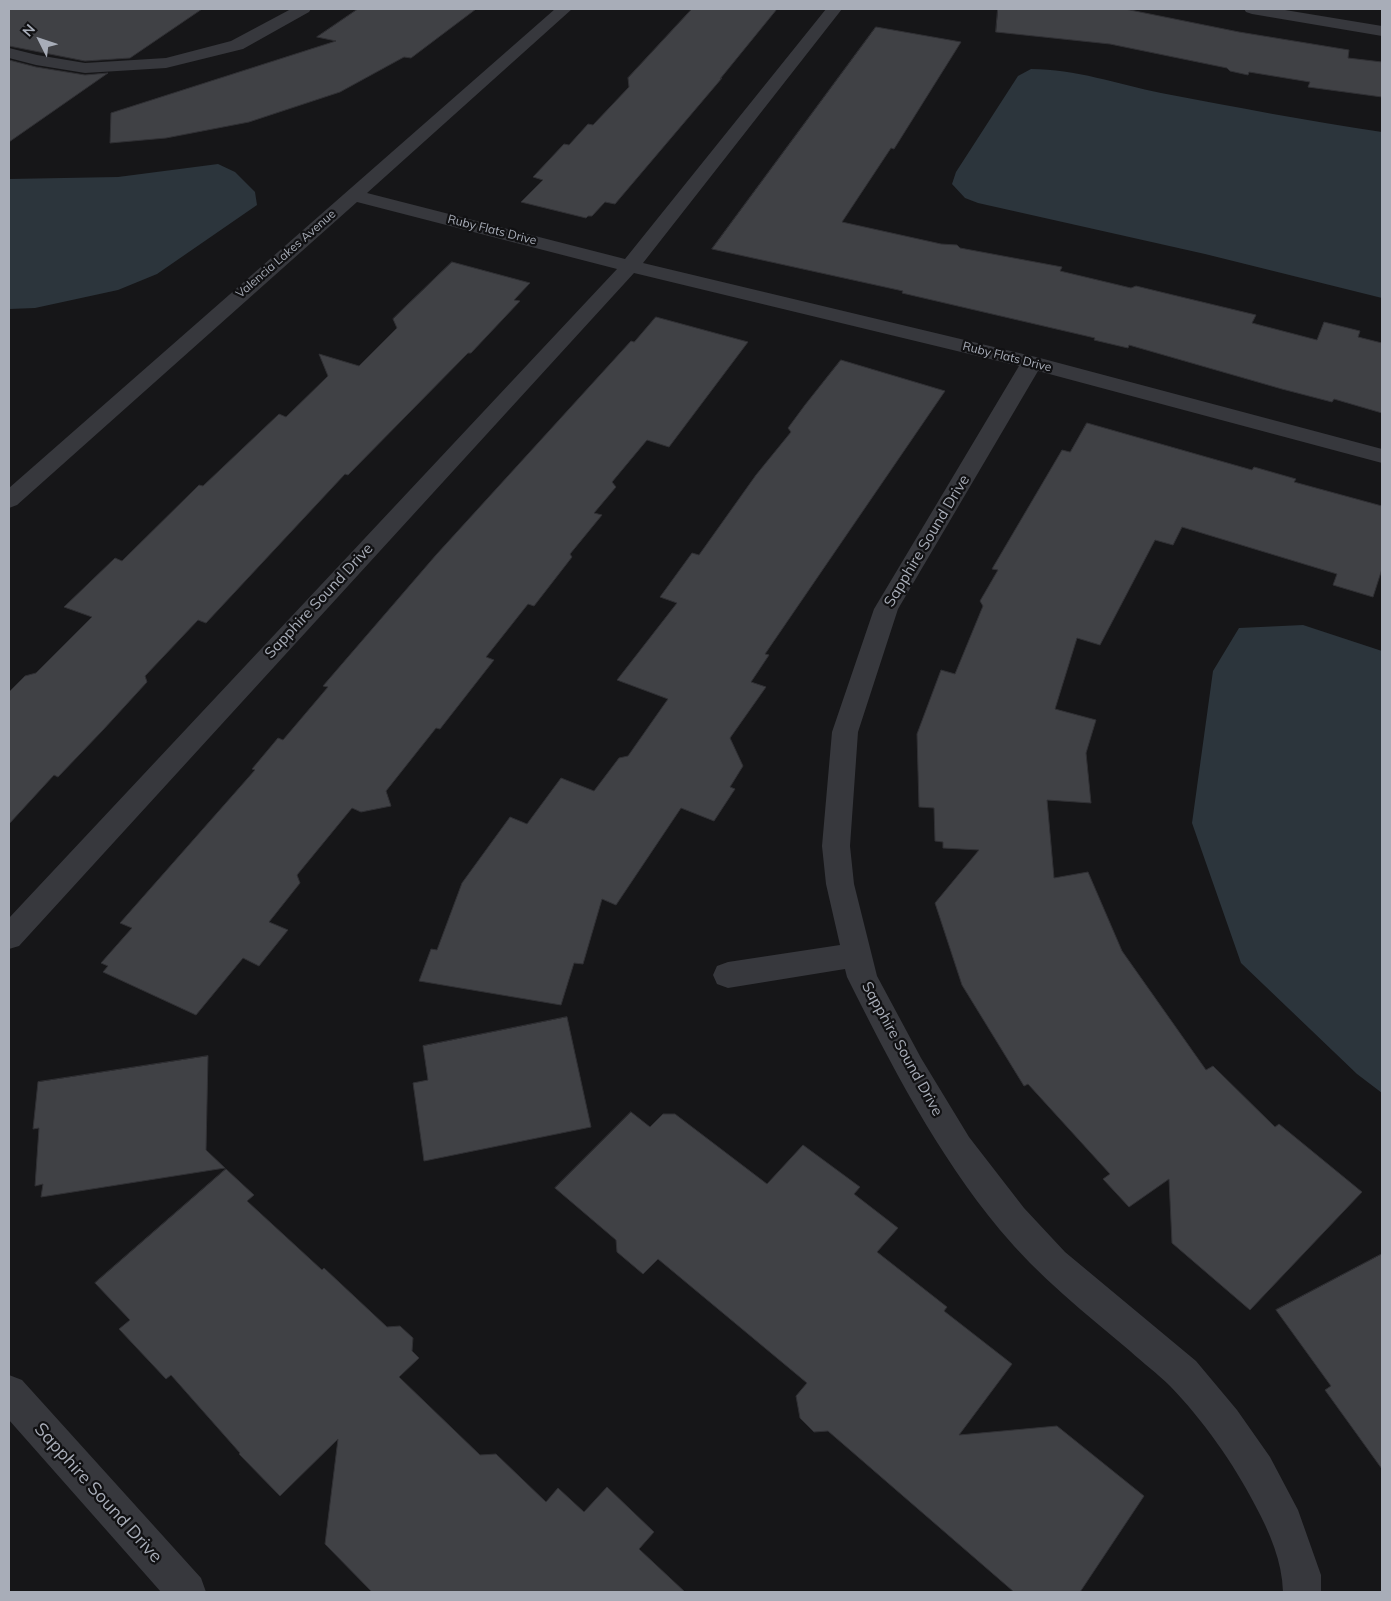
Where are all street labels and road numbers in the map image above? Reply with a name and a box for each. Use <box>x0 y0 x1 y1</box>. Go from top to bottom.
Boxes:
street label: Valencia Lakes Avenue <box>233 207 339 301</box>
street label: Ruby Flats Drive <box>446 212 538 248</box>
street label: Ruby Flats Drive <box>961 339 1053 375</box>
street label: Sapphire Sound Drive <box>880 472 974 610</box>
street label: Sapphire Sound Drive <box>261 540 377 662</box>
street label: Sapphire Sound Drive <box>858 979 946 1119</box>
street label: Sapphire Sound Drive <box>29 1419 167 1567</box>

